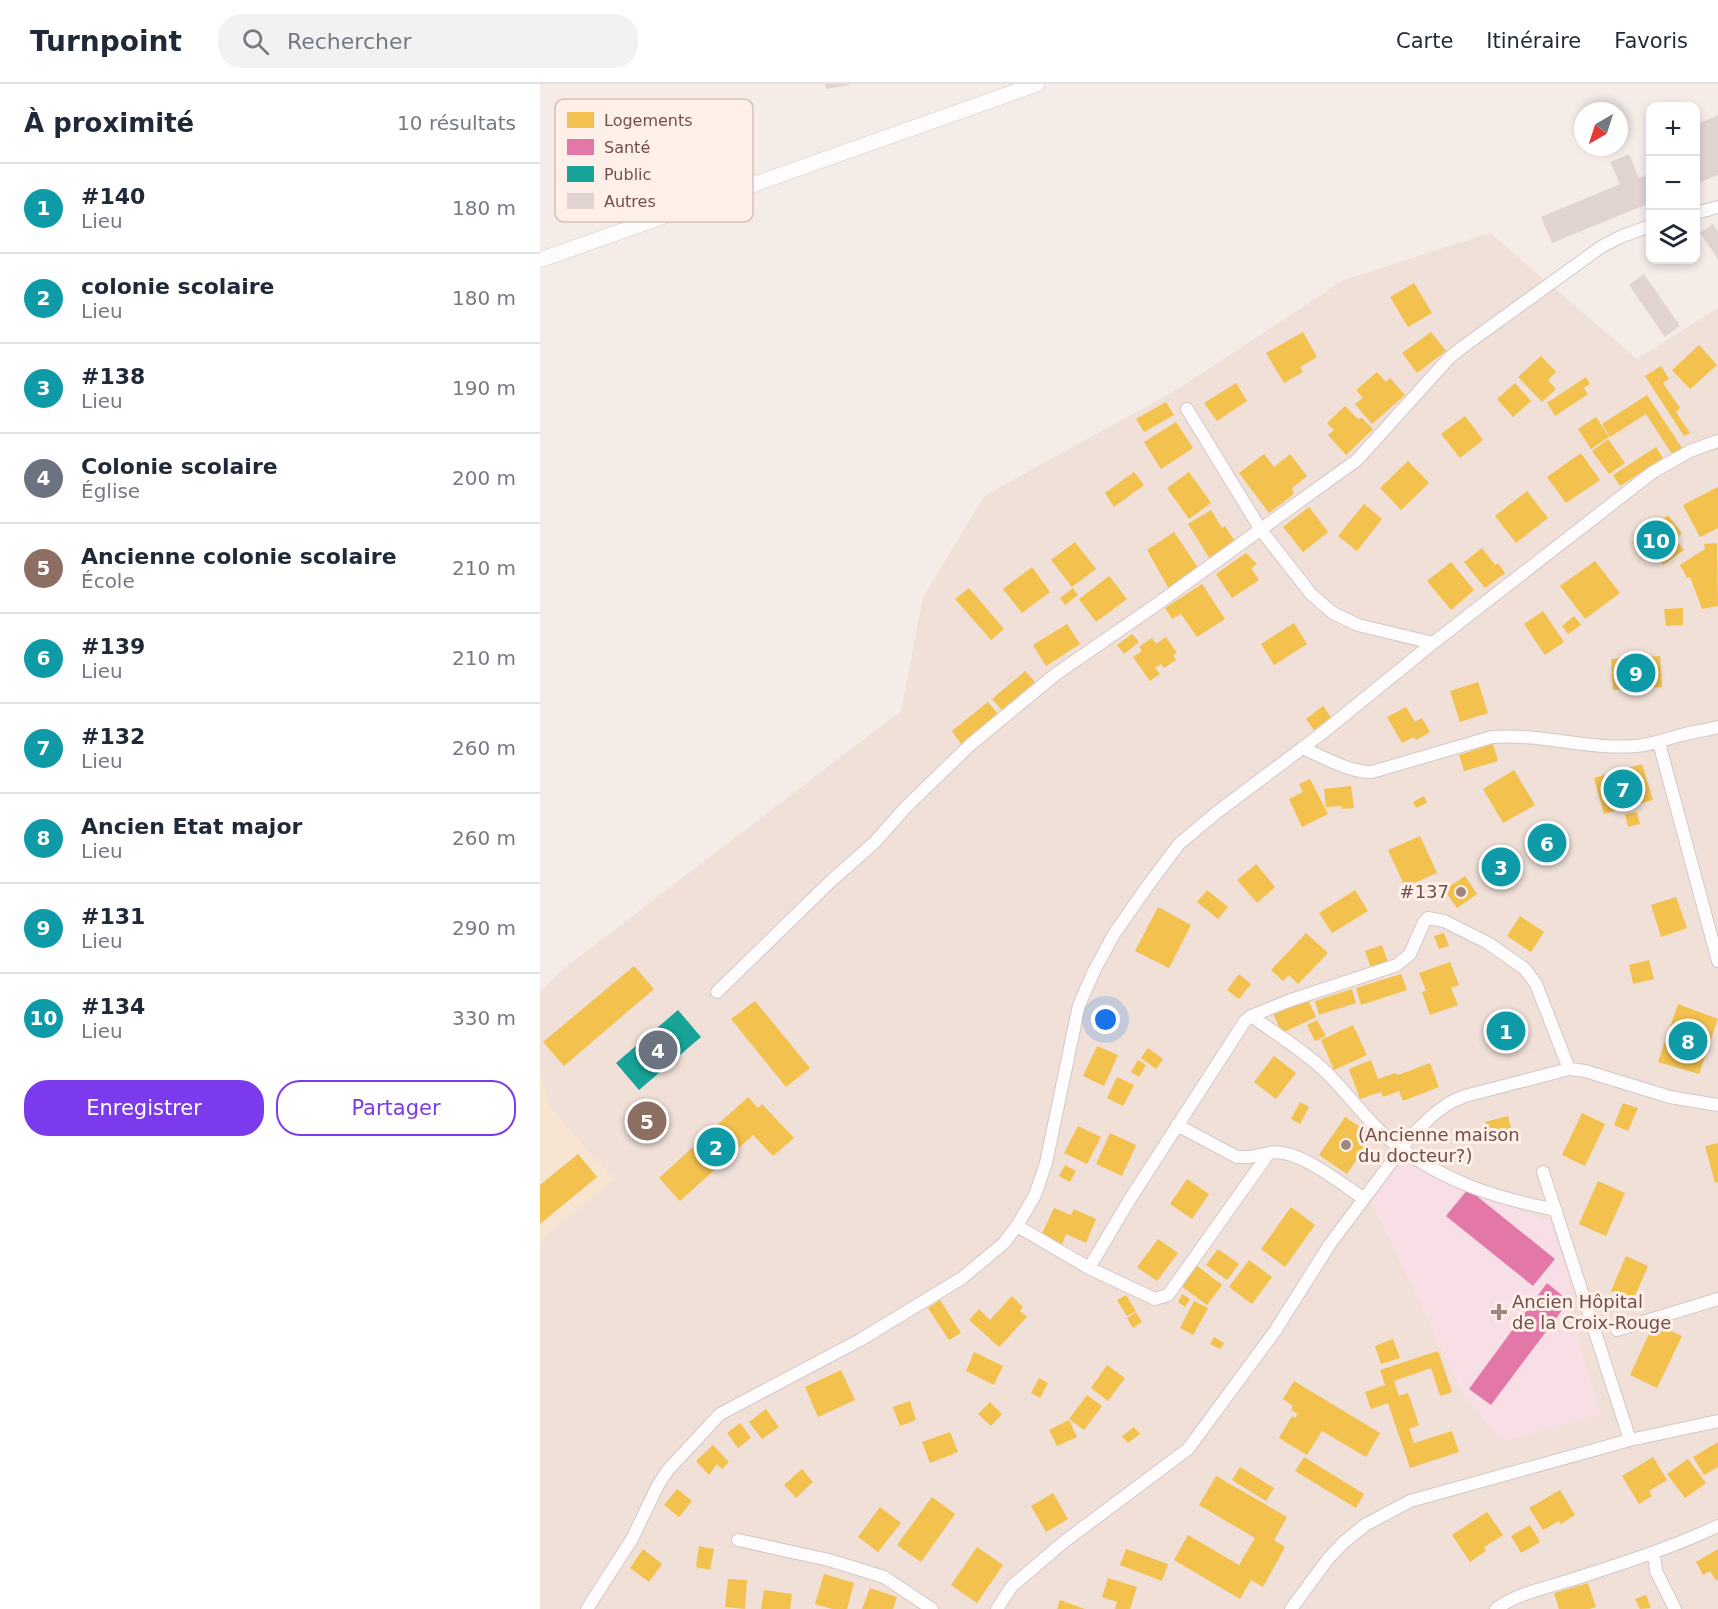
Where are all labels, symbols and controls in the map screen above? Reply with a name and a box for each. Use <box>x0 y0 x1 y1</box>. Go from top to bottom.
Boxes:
search box <box>218 14 638 68</box>
text: Turnpoint <box>30 25 182 58</box>
icon: search <box>239 25 272 58</box>
text: Rechercher <box>287 29 412 54</box>
text: Carte <box>1396 29 1453 53</box>
text: Itinéraire <box>1486 29 1581 53</box>
text: Favoris <box>1614 29 1688 53</box>
legend <box>555 99 753 222</box>
north arrow <box>1574 102 1628 156</box>
map controls <box>1646 102 1700 264</box>
button: + <box>1646 102 1700 156</box>
text: À proximité <box>24 108 194 138</box>
text: 10 résultats <box>397 111 516 135</box>
text: Logements <box>604 111 693 130</box>
text: Santé <box>604 138 650 157</box>
button: − <box>1646 156 1700 210</box>
text: Public <box>604 165 651 184</box>
text: #140 <box>81 184 145 209</box>
text: Autres <box>604 192 656 211</box>
text: 1 <box>37 196 50 220</box>
text: 180 m <box>452 196 516 220</box>
text: Lieu <box>81 209 123 233</box>
button: layers <box>1646 210 1700 264</box>
text: colonie scolaire <box>81 274 275 299</box>
text: 2 <box>37 286 50 310</box>
text: 180 m <box>452 286 516 310</box>
text: Lieu <box>81 299 123 323</box>
text: #138 <box>81 364 145 389</box>
text: 3 <box>37 376 50 400</box>
text: 190 m <box>452 376 516 400</box>
text: Lieu <box>81 389 123 413</box>
text: Colonie scolaire <box>81 454 278 479</box>
text: 4 <box>37 466 50 490</box>
text: 200 m <box>452 466 516 490</box>
text: Église <box>81 479 140 503</box>
pin: 10 <box>1636 518 1676 562</box>
text: Ancienne colonie scolaire <box>81 544 397 569</box>
text: 5 <box>37 556 50 580</box>
text: 210 m <box>452 556 516 580</box>
text: École <box>81 569 135 593</box>
text: #139 <box>81 634 145 659</box>
text: 6 <box>37 646 50 670</box>
text: 210 m <box>452 646 516 670</box>
pin: 9 <box>1616 650 1656 696</box>
text: Lieu <box>81 659 123 683</box>
text: #132 <box>81 724 145 749</box>
text: 7 <box>37 736 50 760</box>
text: 260 m <box>452 736 516 760</box>
text: Lieu <box>81 749 123 773</box>
pin: 7 <box>1604 766 1642 812</box>
text: Ancien Etat major <box>81 814 302 839</box>
pin: 6 <box>1528 820 1566 866</box>
text: 8 <box>37 826 50 850</box>
text: 260 m <box>452 826 516 850</box>
text: Lieu <box>81 839 123 863</box>
pin: 3 <box>1482 844 1520 890</box>
place label: #137 <box>1400 881 1449 902</box>
marker: #137 <box>1454 885 1468 899</box>
text: #131 <box>81 904 145 929</box>
text: 9 <box>37 916 50 940</box>
text: 290 m <box>452 916 516 940</box>
text: Lieu <box>81 929 123 953</box>
text: #134 <box>81 994 145 1019</box>
your location <box>1091 1005 1120 1034</box>
text: 10 <box>30 1006 57 1030</box>
text: 330 m <box>452 1006 516 1030</box>
pin: 1 <box>1486 1008 1526 1054</box>
pin: 8 <box>1668 1018 1708 1064</box>
text: Lieu <box>81 1019 123 1043</box>
pin: 4 <box>638 1028 678 1072</box>
button: Enregistrer <box>24 1080 264 1136</box>
button: Partager <box>276 1080 516 1136</box>
pin: 5 <box>628 1098 666 1144</box>
pin: 2 <box>696 1124 735 1170</box>
place label: (Ancienne maison du docteur?) <box>1358 1124 1520 1166</box>
marker: (Ancienne maison du docteur?) <box>1339 1138 1353 1152</box>
place label: Ancien Hôpital de la Croix-Rouge <box>1512 1291 1671 1333</box>
marker: Ancien Hôpital de la Croix-Rouge <box>1490 1303 1508 1321</box>

